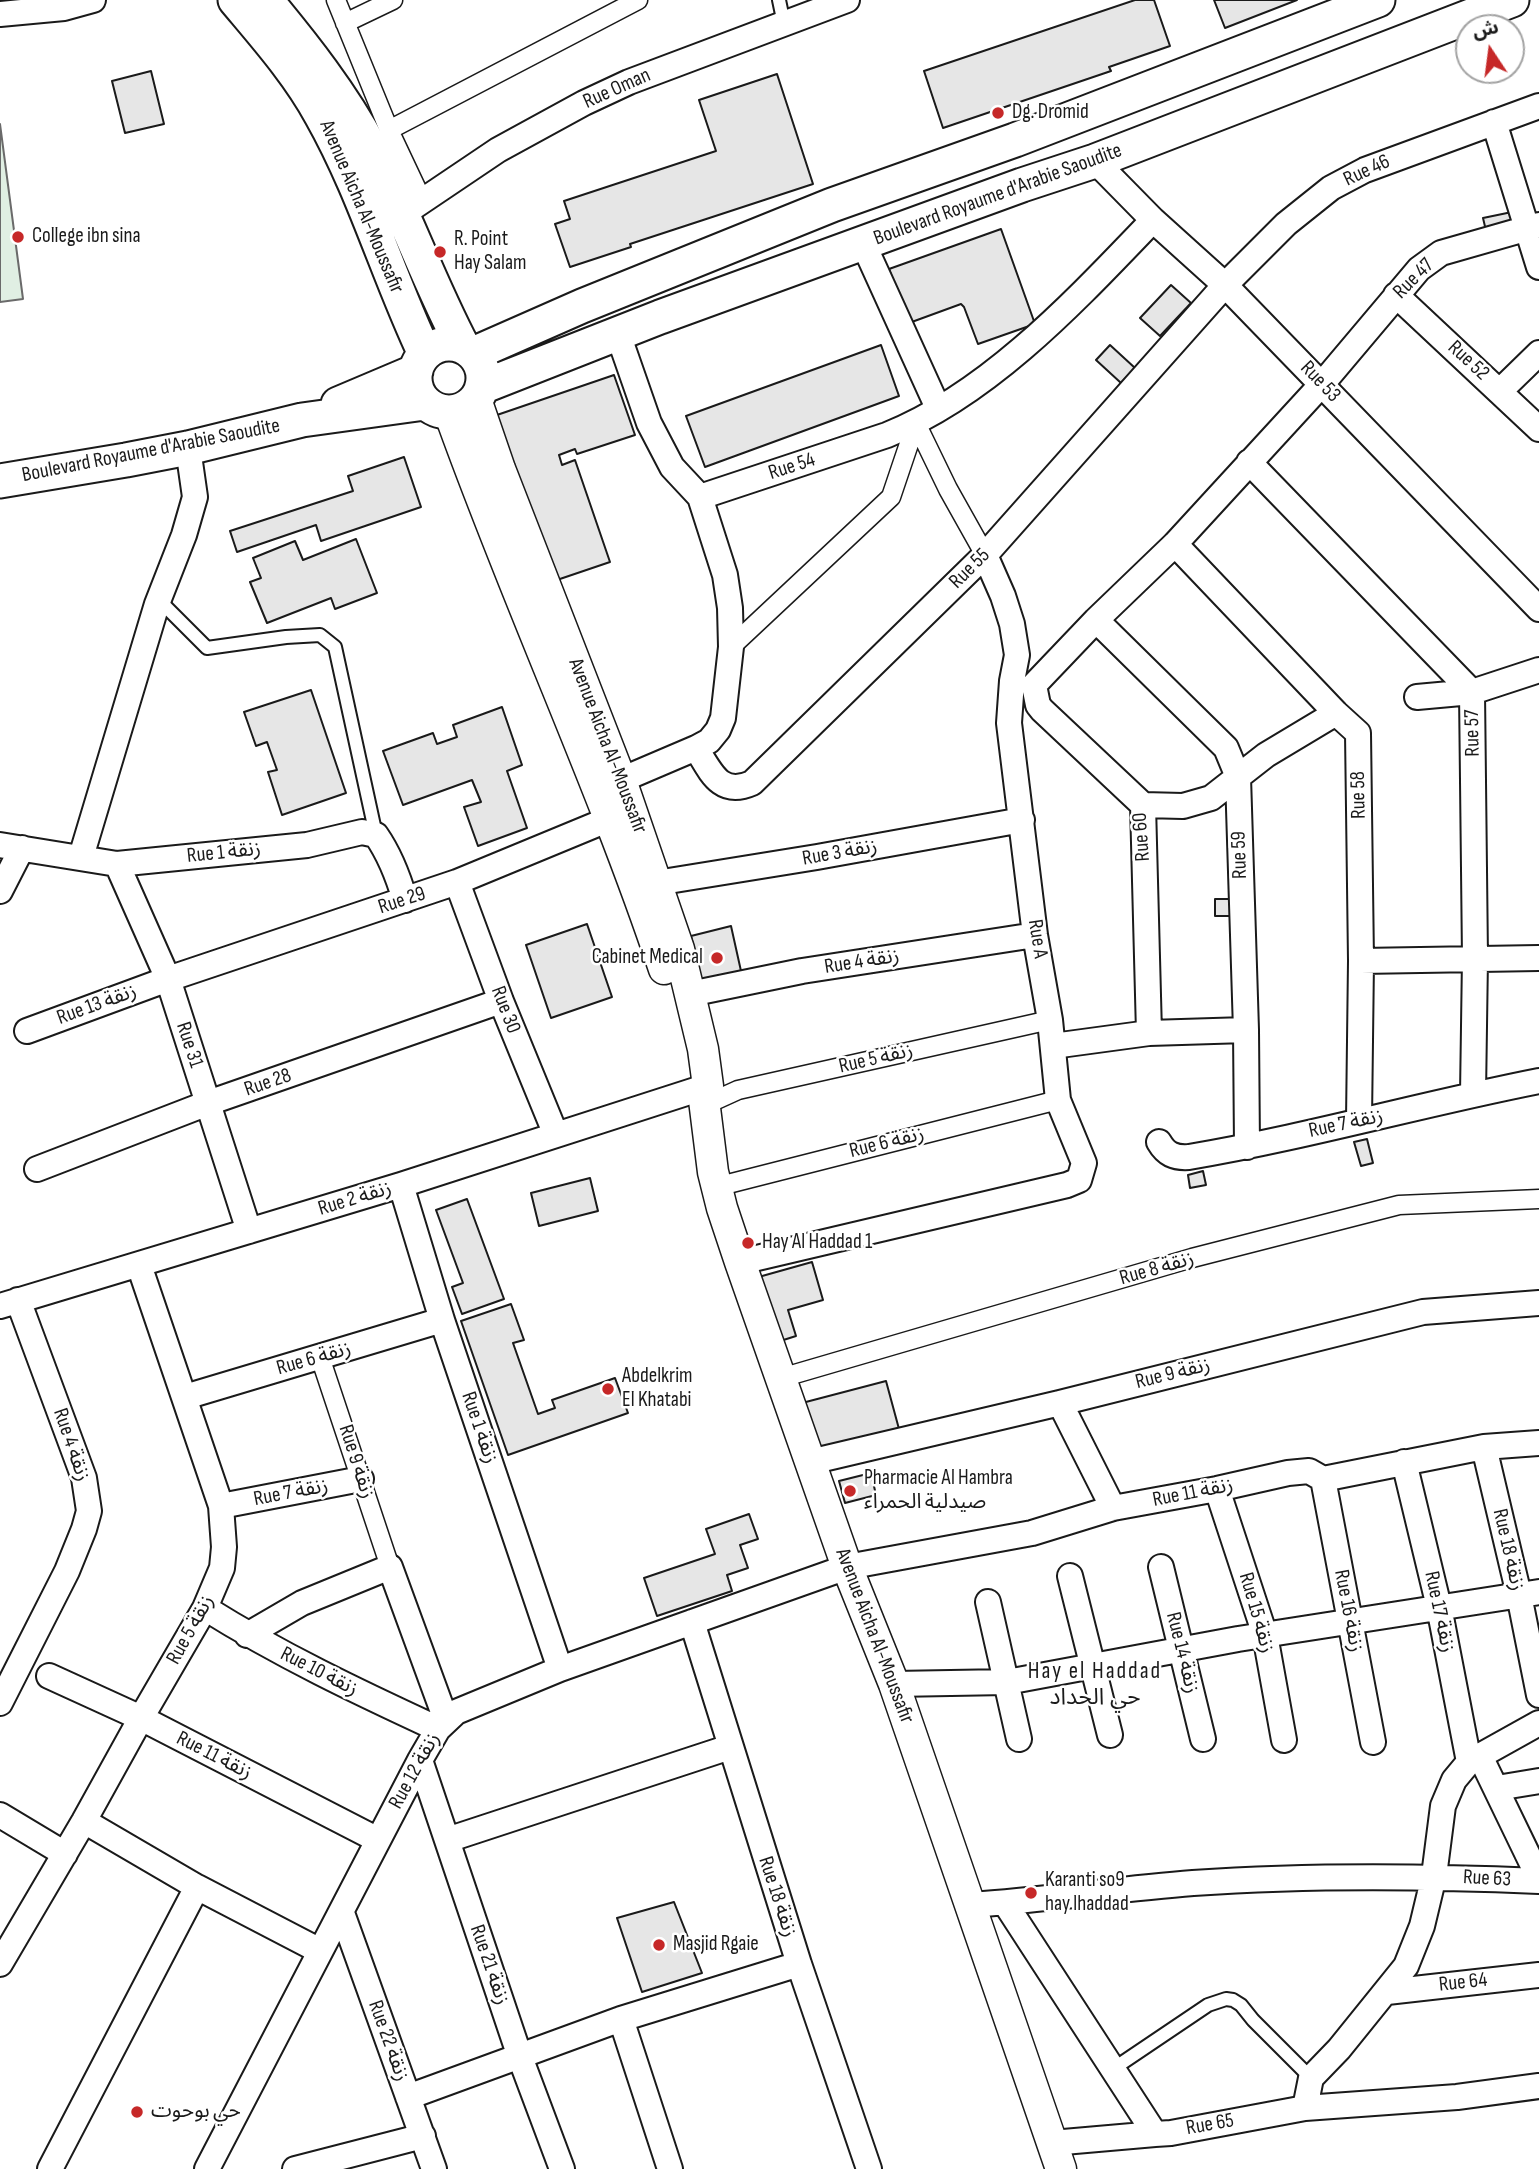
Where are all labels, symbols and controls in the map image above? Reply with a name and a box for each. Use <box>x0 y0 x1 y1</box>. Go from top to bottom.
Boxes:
north arrow <box>1455 14 1525 84</box>
text: ش <box>1470 16 1501 44</box>
street label: Rue Oman <box>579 63 655 115</box>
place label: Dg. Dromid <box>1012 100 1089 126</box>
marker: Dg. Dromid <box>990 105 1006 121</box>
street label: Avenue Aicha Al-Moussafir <box>313 117 409 297</box>
street label: Boulevard Royaume d'Arabie Saoudite <box>871 138 1125 252</box>
street label: Rue 46 <box>1340 149 1394 193</box>
place label: College ibn sina <box>32 224 141 250</box>
place label: R. Point Hay Salam <box>454 227 527 277</box>
marker: College ibn sina <box>10 229 26 245</box>
marker: R. Point Hay Salam <box>432 244 448 260</box>
street label: Rue 47 <box>1388 253 1440 305</box>
street label: Rue 52 <box>1442 336 1494 386</box>
street label: Rue 53 <box>1294 356 1346 408</box>
street label: Boulevard Royaume d'Arabie Saoudite <box>20 414 282 488</box>
street label: Rue 54 <box>766 448 818 486</box>
street label: Rue 55 <box>944 543 996 595</box>
street label: Avenue Aicha Al-Moussafir <box>562 655 652 837</box>
street label: Rue 57 <box>1460 709 1486 757</box>
street label: Rue 58 <box>1346 771 1372 819</box>
street label: Rue 60 <box>1128 812 1156 862</box>
street label: Rue 59 <box>1227 831 1253 879</box>
street label: Rue 3 زنقة <box>801 834 879 872</box>
street label: Rue 1 زنقة <box>186 837 262 869</box>
street label: Rue 29 <box>375 882 429 920</box>
street label: Rue A <box>1021 918 1053 960</box>
street label: Rue 4 زنقة <box>823 944 901 980</box>
place label: Cabinet Medical <box>592 945 703 971</box>
marker: Cabinet Medical <box>709 950 725 966</box>
street label: Rue 13 زنقة <box>54 979 140 1031</box>
street label: Rue 30 <box>485 983 525 1037</box>
street label: Rue 31 <box>170 1019 208 1071</box>
street label: Rue 5 زنقة <box>836 1038 916 1080</box>
street label: Rue 28 <box>241 1063 295 1103</box>
street label: Rue 7 زنقة <box>1307 1104 1385 1144</box>
street label: Rue 6 زنقة <box>847 1122 927 1164</box>
street label: Rue 2 زنقة <box>315 1176 395 1222</box>
place label: Hay Al Haddad 1 <box>762 1230 872 1256</box>
marker: Hay Al Haddad 1 <box>740 1235 756 1251</box>
street label: Rue 8 زنقة <box>1117 1246 1197 1292</box>
street label: Rue 6 زنقة <box>274 1336 354 1382</box>
street label: Rue 9 زنقة <box>1133 1353 1213 1395</box>
place label: Abdelkrim El Khatabi <box>622 1364 693 1414</box>
marker: Abdelkrim El Khatabi <box>600 1381 616 1397</box>
street label: Rue 1 زنقة <box>455 1389 503 1467</box>
street label: Rue 4 زنقة <box>47 1405 95 1485</box>
street label: Rue 9 زنقة <box>332 1422 380 1502</box>
place label: Pharmacie Al Hambra صيدلية الحمراء <box>864 1466 1013 1516</box>
street label: Rue 7 زنقة <box>252 1473 330 1513</box>
street label: Rue 11 زنقة <box>1151 1473 1235 1513</box>
marker: Pharmacie Al Hambra صيدلية الحمراء <box>842 1483 858 1499</box>
street label: Rue 18 زنقة <box>1486 1506 1530 1594</box>
street label: Avenue Aicha Al-Moussafir <box>829 1545 919 1727</box>
street label: Rue 16 زنقة <box>1328 1568 1368 1654</box>
street label: Rue 17 زنقة <box>1418 1569 1460 1655</box>
street label: Rue 15 زنقة <box>1232 1570 1280 1656</box>
street label: Rue 5 زنقة <box>162 1591 220 1669</box>
street label: Rue 14 زنقة <box>1160 1610 1204 1696</box>
street label: Rue 10 زنقة <box>276 1642 362 1702</box>
district label: Hay el Haddad حي الحداد <box>1029 1658 1161 1712</box>
street label: Rue 11 زنقة <box>172 1726 256 1786</box>
street label: Rue 12 زنقة <box>384 1729 446 1813</box>
street label: Rue 18 زنقة <box>752 1853 802 1941</box>
street label: Rue 63 <box>1462 1865 1512 1893</box>
place label: Karanti so9 hay lhaddad <box>1045 1868 1129 1918</box>
marker: Karanti so9 hay lhaddad <box>1023 1885 1039 1901</box>
street label: Rue 21 زنقة <box>464 1922 514 2008</box>
place label: Masjid Rgaie <box>673 1932 759 1958</box>
marker: Masjid Rgaie <box>651 1937 667 1953</box>
street label: Rue 64 <box>1438 1968 1488 1998</box>
street label: Rue 22 زنقة <box>362 1997 414 2085</box>
place label: حي بوحوت <box>151 2099 241 2125</box>
marker: حي بوحوت <box>129 2104 145 2120</box>
street label: Rue 65 <box>1184 2108 1236 2142</box>

